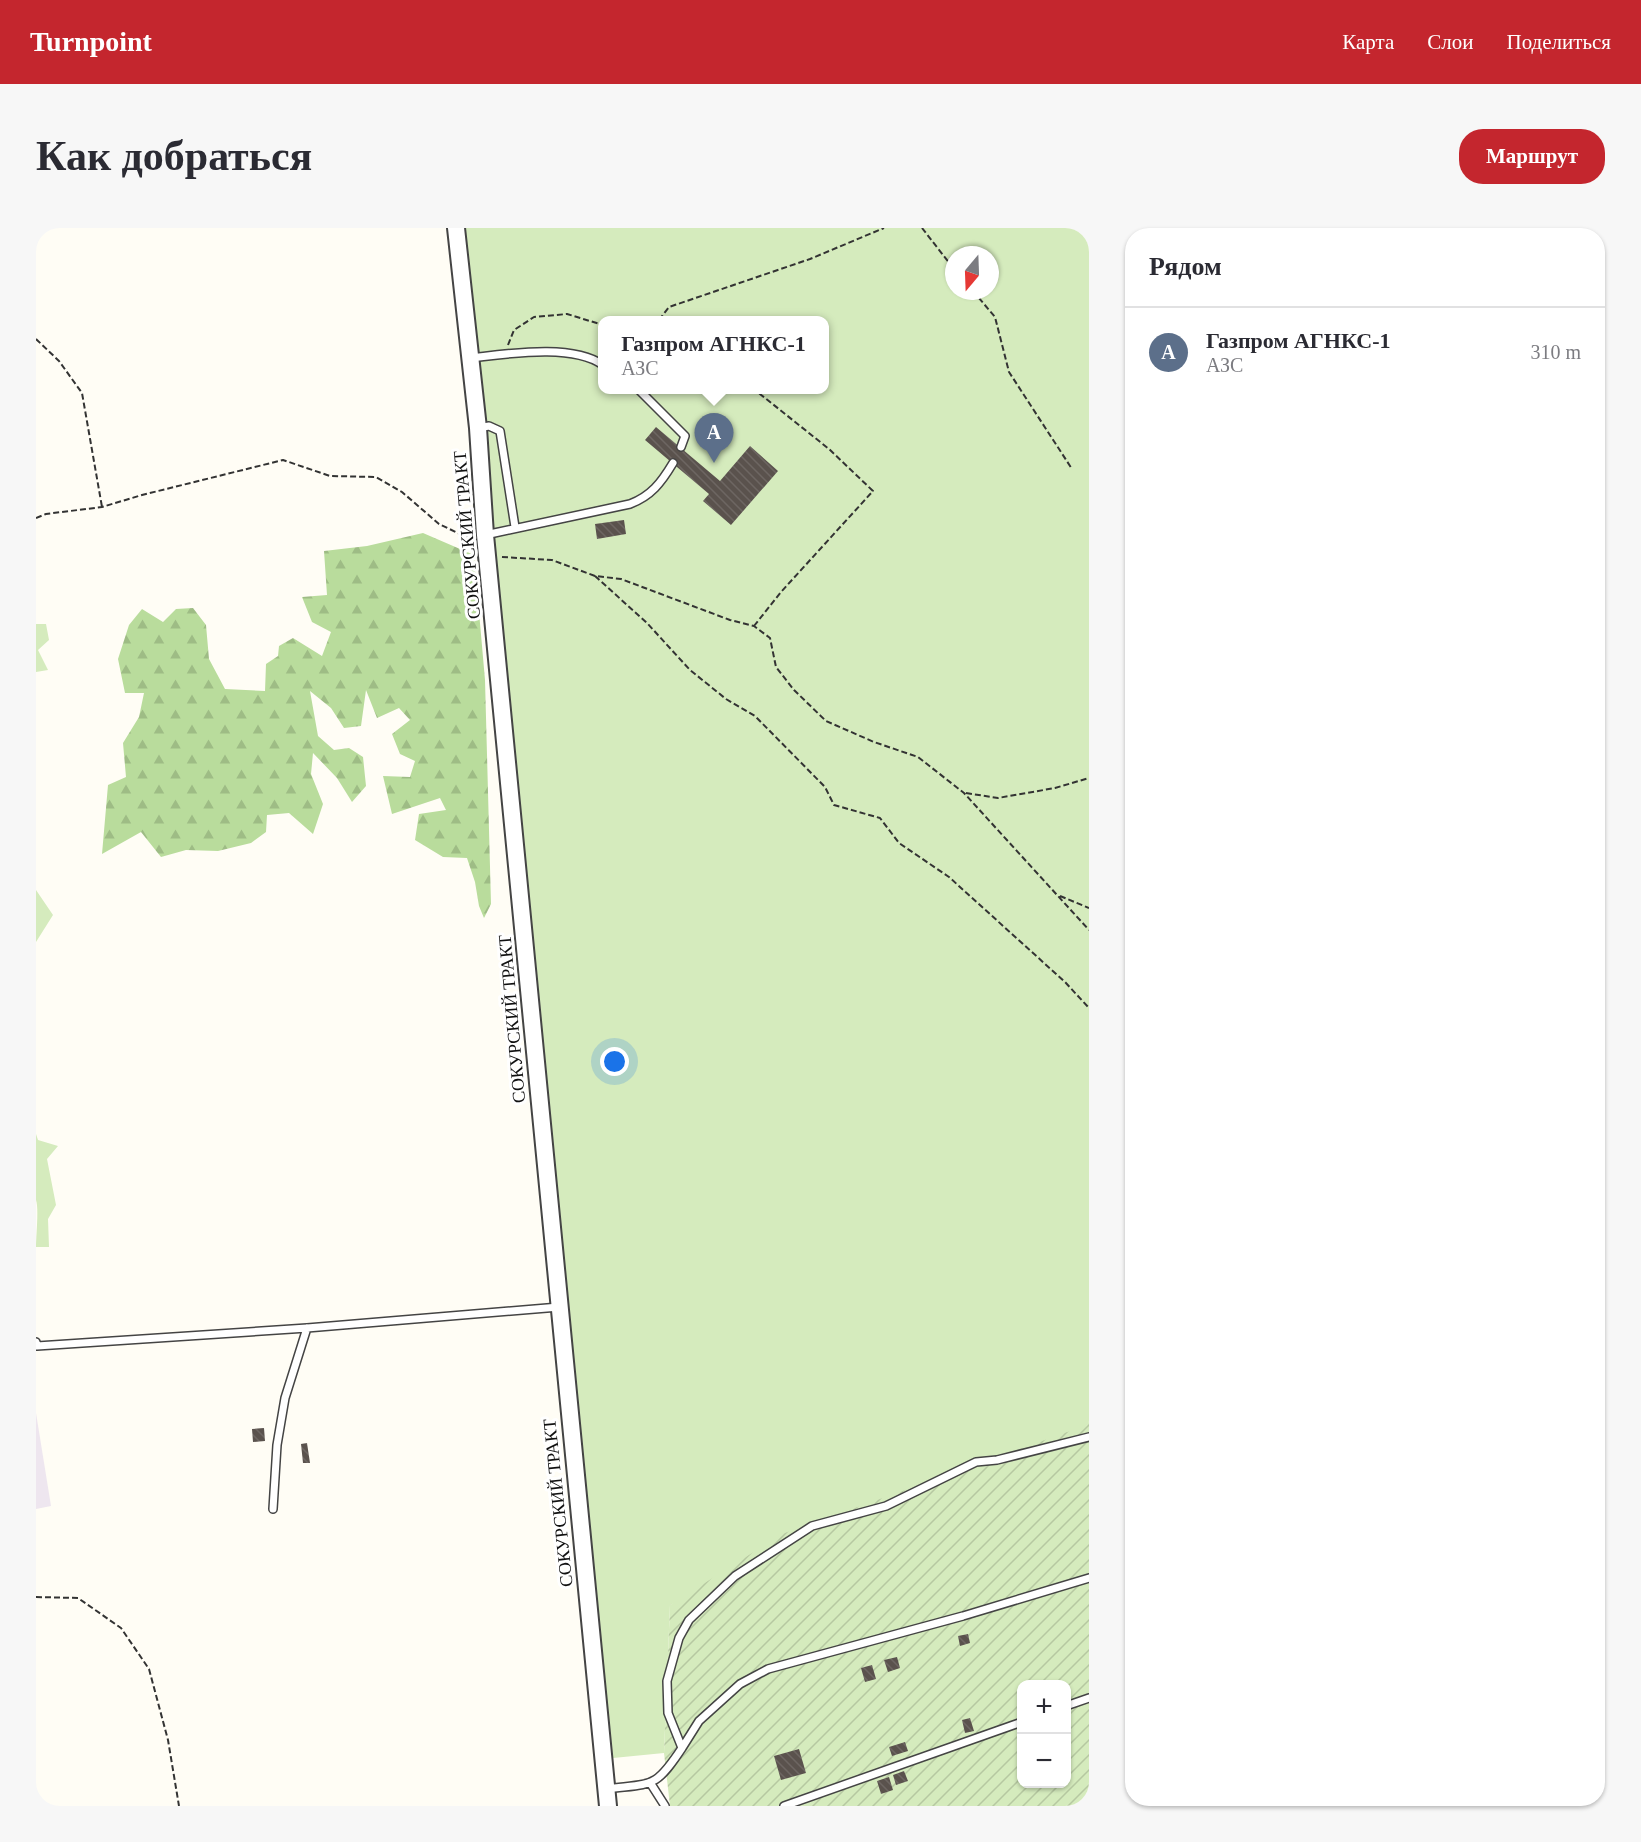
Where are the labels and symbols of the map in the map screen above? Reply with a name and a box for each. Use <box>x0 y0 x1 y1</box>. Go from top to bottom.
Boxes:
north arrow <box>945 246 999 300</box>
pin: A <box>694 414 734 463</box>
street label: СОКУРСКИЙ ТРАКТ <box>450 450 484 620</box>
street label: СОКУРСКИЙ ТРАКТ <box>495 934 529 1104</box>
your location <box>600 1047 629 1076</box>
street label: СОКУРСКИЙ ТРАКТ <box>539 1418 577 1588</box>

